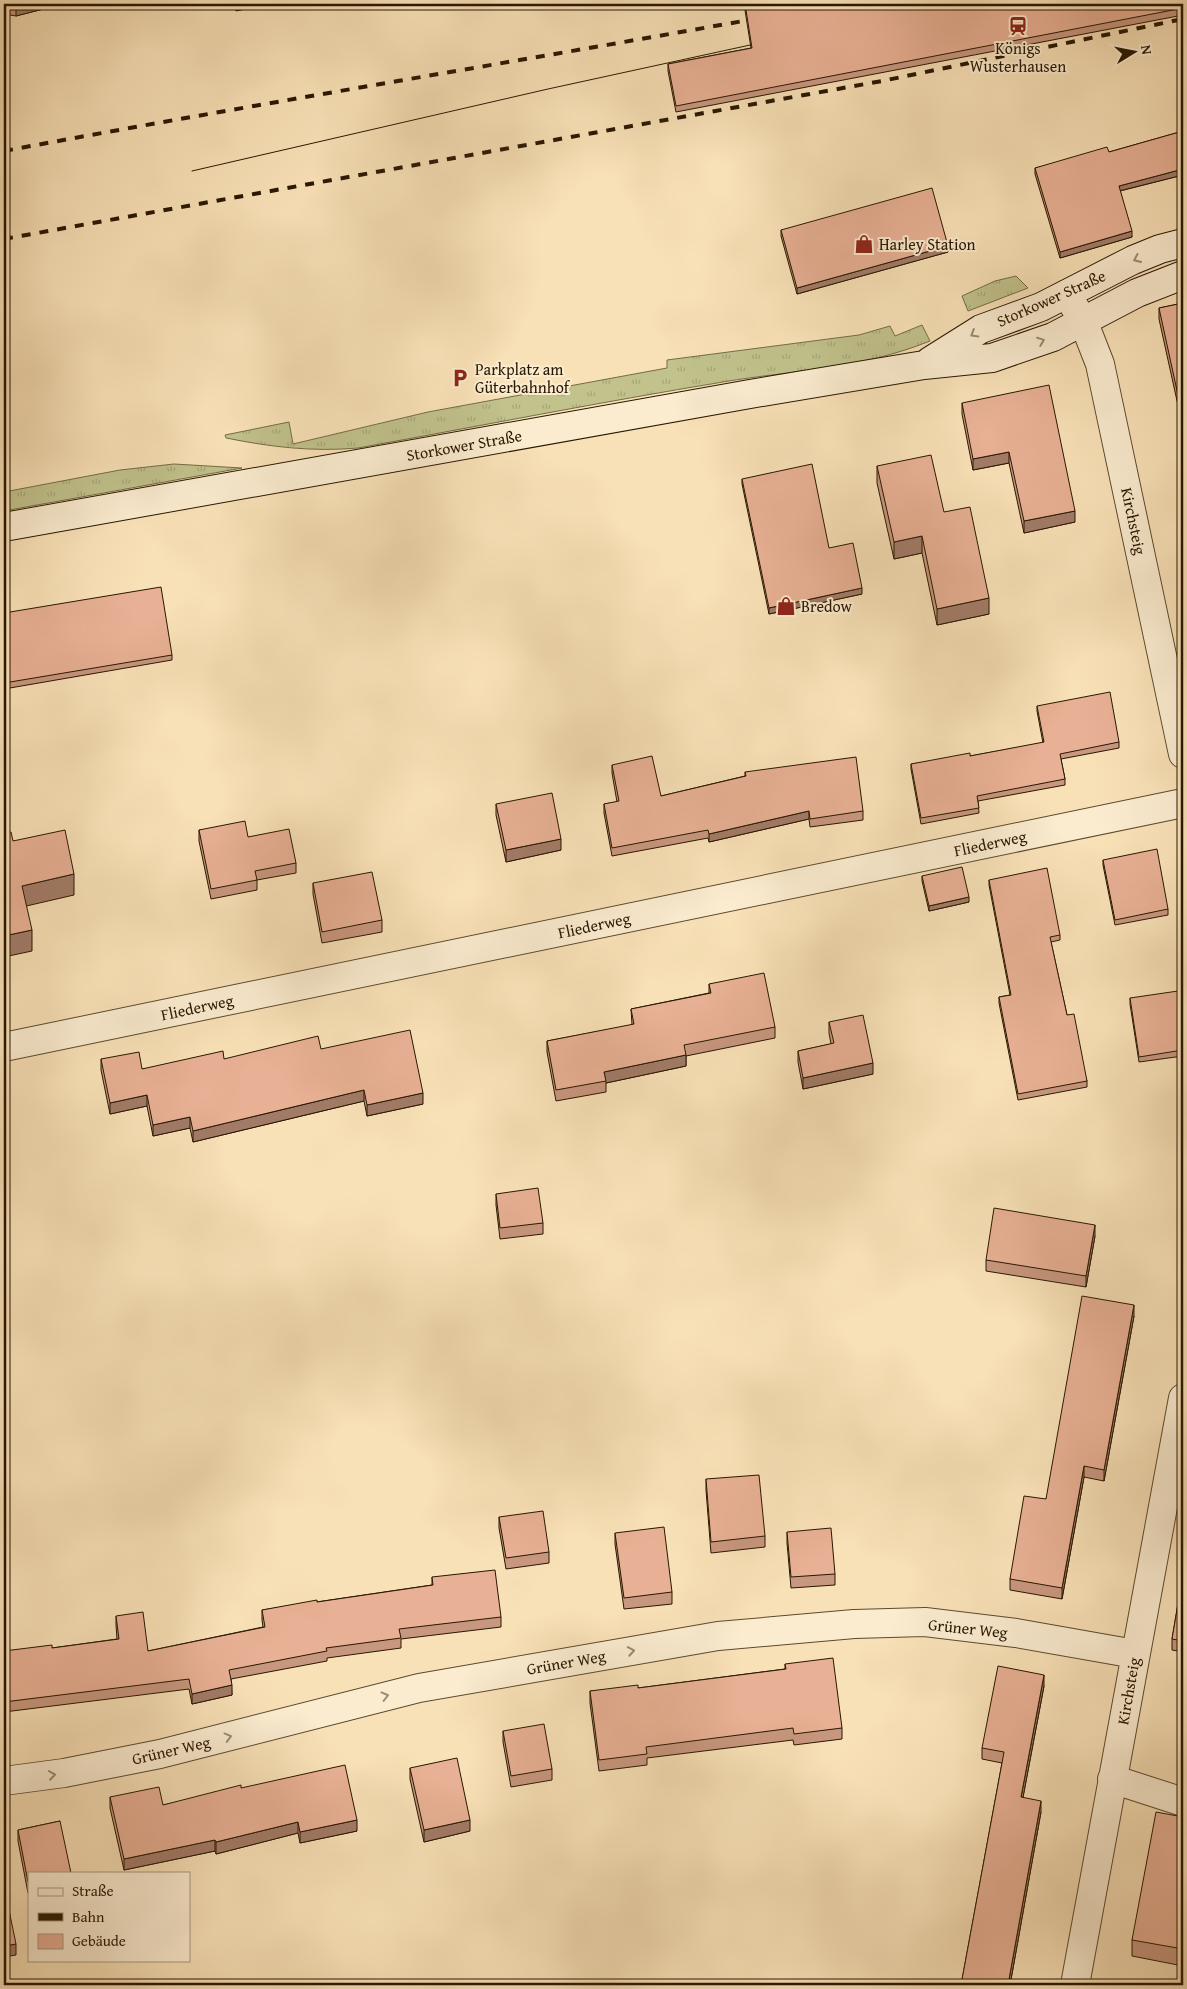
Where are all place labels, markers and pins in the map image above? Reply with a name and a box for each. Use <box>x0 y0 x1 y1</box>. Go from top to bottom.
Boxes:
station icon: Königs Wusterhausen <box>1007 15 1029 37</box>
place label: Königs Wusterhausen <box>970 36 1066 78</box>
place label: Harley Station <box>879 232 976 256</box>
shop icon: Harley Station <box>853 233 875 255</box>
place label: Parkplatz am Güterbahnhof <box>475 357 571 399</box>
parking icon: Parkplatz am Güterbahnhof <box>449 367 471 389</box>
place label: Bredow <box>801 594 852 618</box>
shop icon: Bredow <box>775 595 797 617</box>

